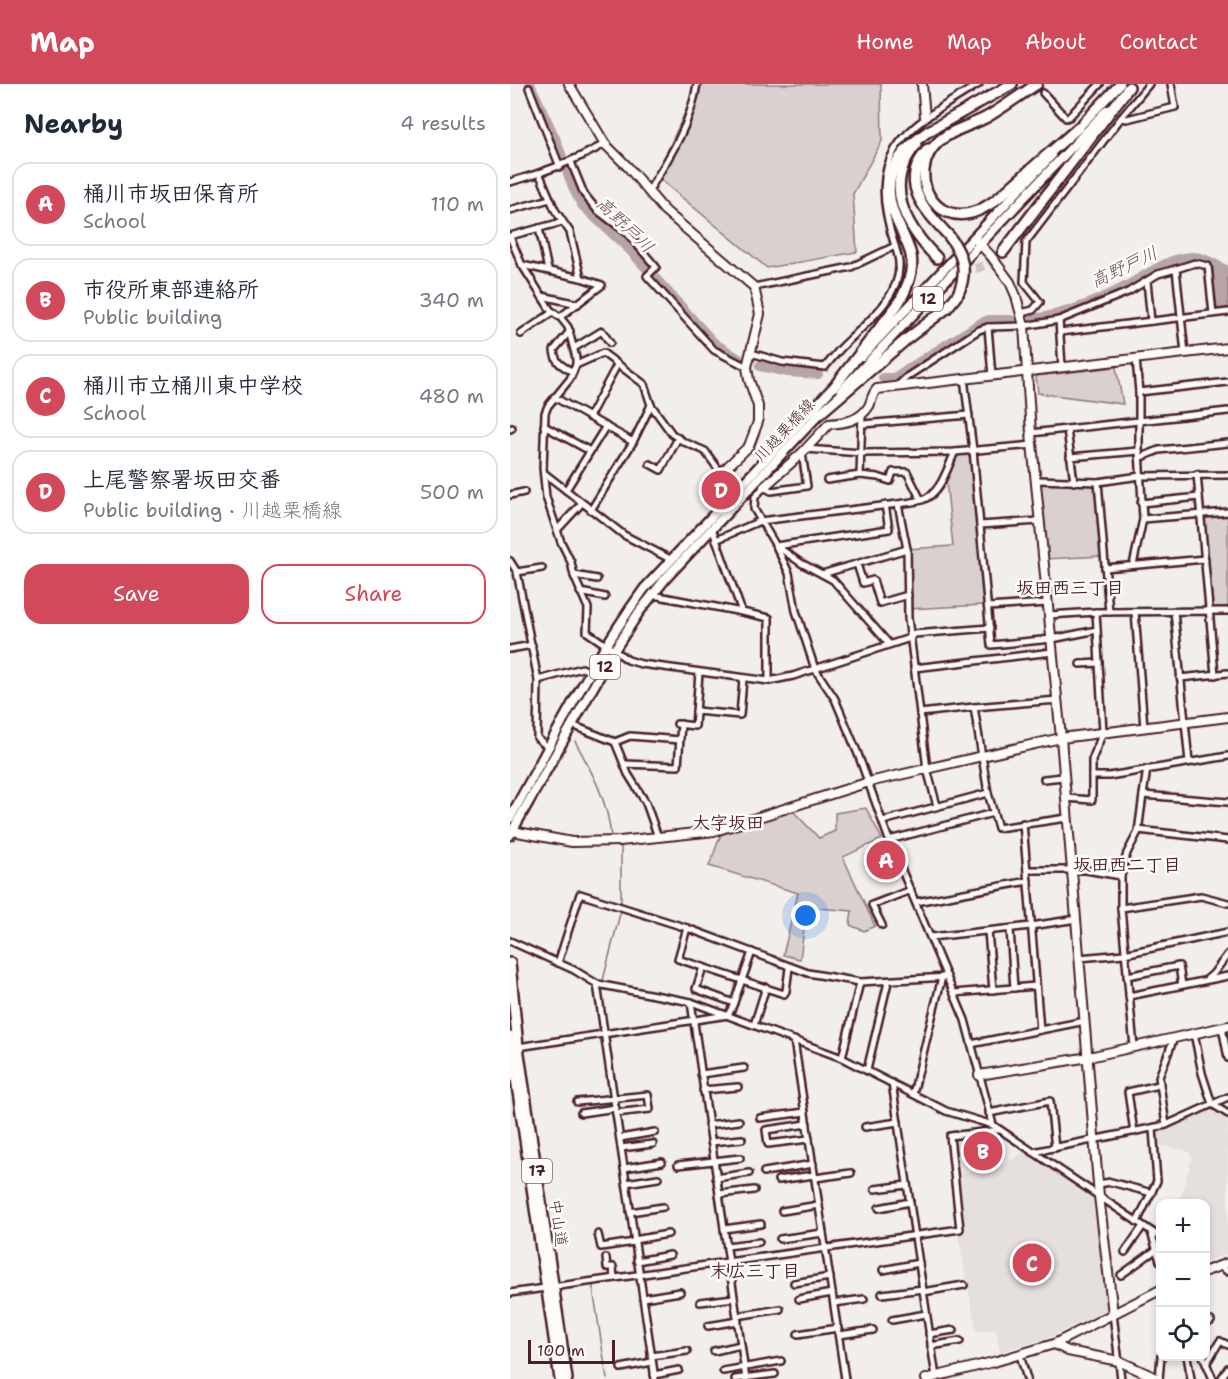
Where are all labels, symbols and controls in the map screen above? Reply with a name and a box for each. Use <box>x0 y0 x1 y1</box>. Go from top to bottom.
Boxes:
text: Map <box>30 23 95 61</box>
text: Home <box>856 28 914 56</box>
text: Map <box>947 28 992 56</box>
text: About <box>1025 28 1086 56</box>
text: Contact <box>1119 28 1198 56</box>
text: Nearby <box>24 106 123 141</box>
text: 4 results <box>400 110 486 136</box>
text: 桶川市坂田保育所 <box>83 179 259 208</box>
text: A <box>38 191 53 217</box>
text: 110 m <box>430 191 484 217</box>
water label: 高野戸川 <box>591 191 659 259</box>
text: School <box>83 208 146 234</box>
water label: 高野戸川 <box>1086 241 1162 293</box>
text: 市役所東部連絡所 <box>83 275 259 304</box>
text: B <box>39 287 52 313</box>
text: 340 m <box>419 287 484 313</box>
road number: 12 <box>913 287 943 311</box>
text: Public building <box>83 304 222 330</box>
text: 桶川市立桶川東中学校 <box>83 371 303 400</box>
text: C <box>39 383 52 409</box>
text: 480 m <box>419 383 484 409</box>
street label: 川越栗橋線 <box>749 394 819 467</box>
text: School <box>83 400 146 426</box>
text: 上尾警察署坂田交番 <box>83 465 281 494</box>
pin: D <box>702 468 740 512</box>
text: D <box>38 479 53 505</box>
text: 500 m <box>420 479 484 505</box>
text: Public building · 川越栗橋線 <box>83 497 342 523</box>
button: Save <box>24 564 249 624</box>
button: Share <box>261 564 486 624</box>
district label: 坂田西三丁目 <box>1016 576 1124 600</box>
road number: 12 <box>590 655 620 679</box>
district label: 大字坂田 <box>692 811 764 835</box>
pin: A <box>866 838 905 882</box>
district label: 坂田西二丁目 <box>1073 853 1181 877</box>
your location <box>791 901 820 930</box>
pin: B <box>964 1128 1002 1174</box>
road number: 17 <box>522 1159 552 1183</box>
street label: 中山道 <box>545 1198 572 1248</box>
map controls <box>1156 1199 1210 1361</box>
button: + <box>1156 1199 1210 1253</box>
pin: C <box>1012 1240 1052 1286</box>
button: − <box>1156 1253 1210 1307</box>
district label: 末広三丁目 <box>710 1259 800 1283</box>
button: locate <box>1156 1307 1210 1361</box>
scale bar <box>528 1337 615 1364</box>
text: 100 m <box>537 1340 585 1361</box>

